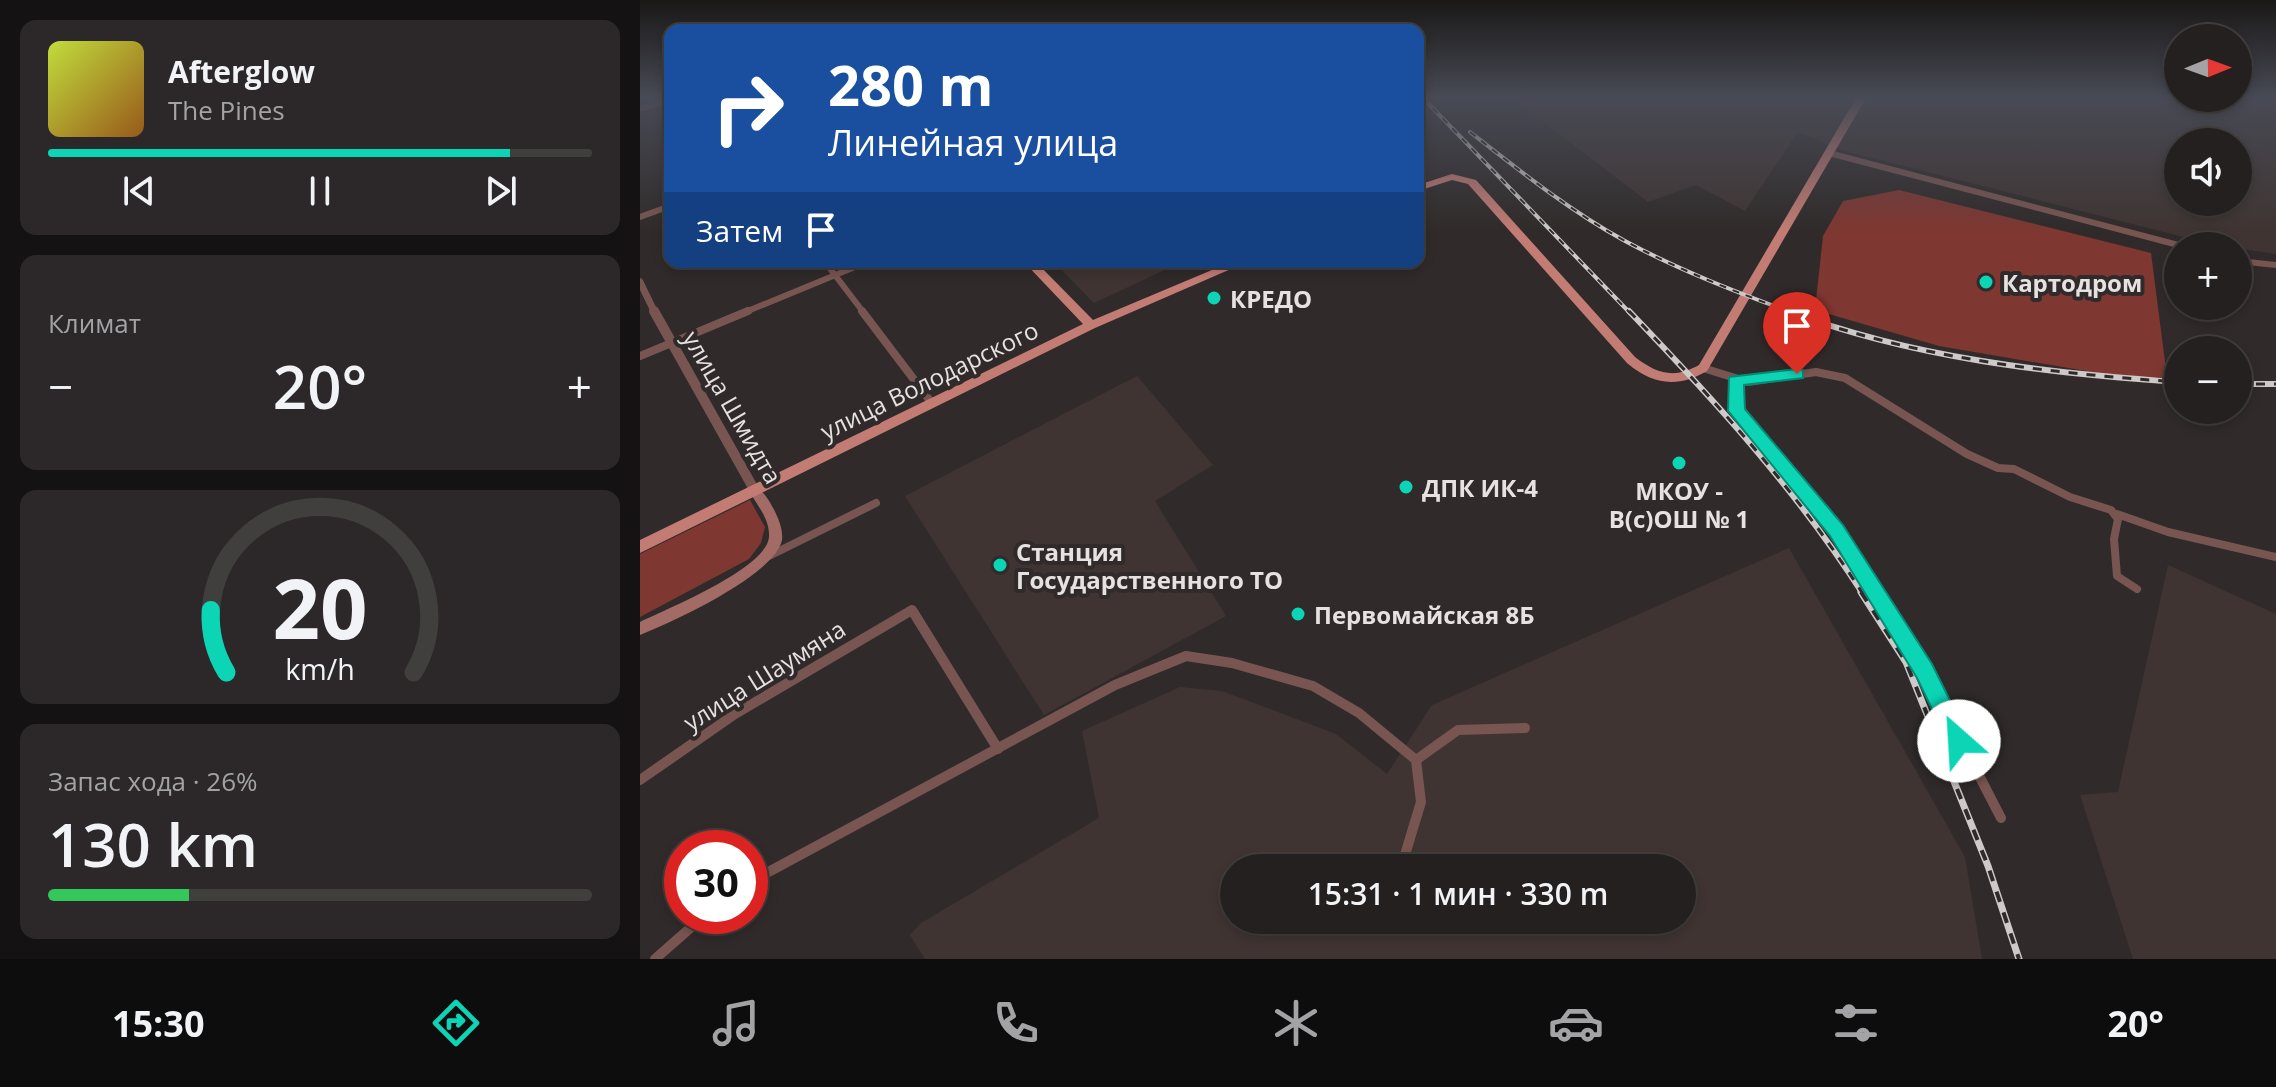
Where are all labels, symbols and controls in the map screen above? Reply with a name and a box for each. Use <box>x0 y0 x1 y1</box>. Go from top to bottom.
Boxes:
north arrow <box>2164 24 2252 112</box>
map controls <box>2164 24 2252 424</box>
text: 280 m <box>828 46 994 122</box>
text: Afterglow <box>168 51 315 92</box>
icon: right <box>696 56 800 160</box>
text: The Pines <box>168 92 285 128</box>
text: Линейная улица <box>828 118 1118 167</box>
button: sound <box>2164 128 2252 216</box>
icon: previous <box>117 169 161 213</box>
icon: pause <box>298 169 342 213</box>
icon: next <box>479 169 523 213</box>
icon: arrive <box>799 208 843 252</box>
text: Затем <box>696 210 783 251</box>
button: + <box>2164 232 2252 320</box>
place label: Картодром <box>2002 266 2142 299</box>
marker: Картодром <box>1977 273 1995 291</box>
place label: КРЕДО <box>1230 282 1312 315</box>
marker: КРЕДО <box>1205 289 1223 307</box>
pin <box>1763 292 1831 374</box>
icon: arrive <box>1775 304 1819 348</box>
text: Климат <box>48 305 141 341</box>
street label: улица Володарского <box>815 313 1043 447</box>
street label: улица Шмидта <box>676 324 790 490</box>
button: − <box>2164 336 2252 424</box>
text: 20° <box>273 345 367 427</box>
text: − <box>48 356 73 416</box>
text: + <box>567 356 592 416</box>
marker: МКОУ - В(с)ОШ № 1 <box>1670 454 1688 472</box>
place label: ДПК ИК-4 <box>1422 471 1538 504</box>
place label: МКОУ - В(с)ОШ № 1 <box>1609 474 1749 535</box>
marker: ДПК ИК-4 <box>1397 478 1415 496</box>
place label: Станция Государственного ТО <box>1016 535 1283 596</box>
text: 20 <box>272 549 368 662</box>
marker: Станция Государственного ТО <box>991 556 1009 574</box>
place label: Первомайская 8Б <box>1314 598 1534 631</box>
marker: Первомайская 8Б <box>1289 605 1307 623</box>
street label: улица Шаумяна <box>677 612 851 738</box>
text: km/h <box>285 649 355 688</box>
position arrow <box>1917 699 2001 783</box>
text: Запас хода · 26% <box>48 763 258 799</box>
text: 130 km <box>48 803 258 885</box>
speed limit sign: 30 <box>664 830 768 934</box>
text: 15:31 · 1 мин · 330 m <box>1308 873 1608 914</box>
icon: directions <box>428 995 484 1051</box>
icon: music <box>708 995 764 1051</box>
icon: phone <box>988 995 1044 1051</box>
icon: climate <box>1268 995 1324 1051</box>
icon: car <box>1548 995 1604 1051</box>
icon: filters <box>1828 995 1884 1051</box>
text: 15:30 <box>112 999 205 1048</box>
text: 20° <box>2107 999 2164 1048</box>

